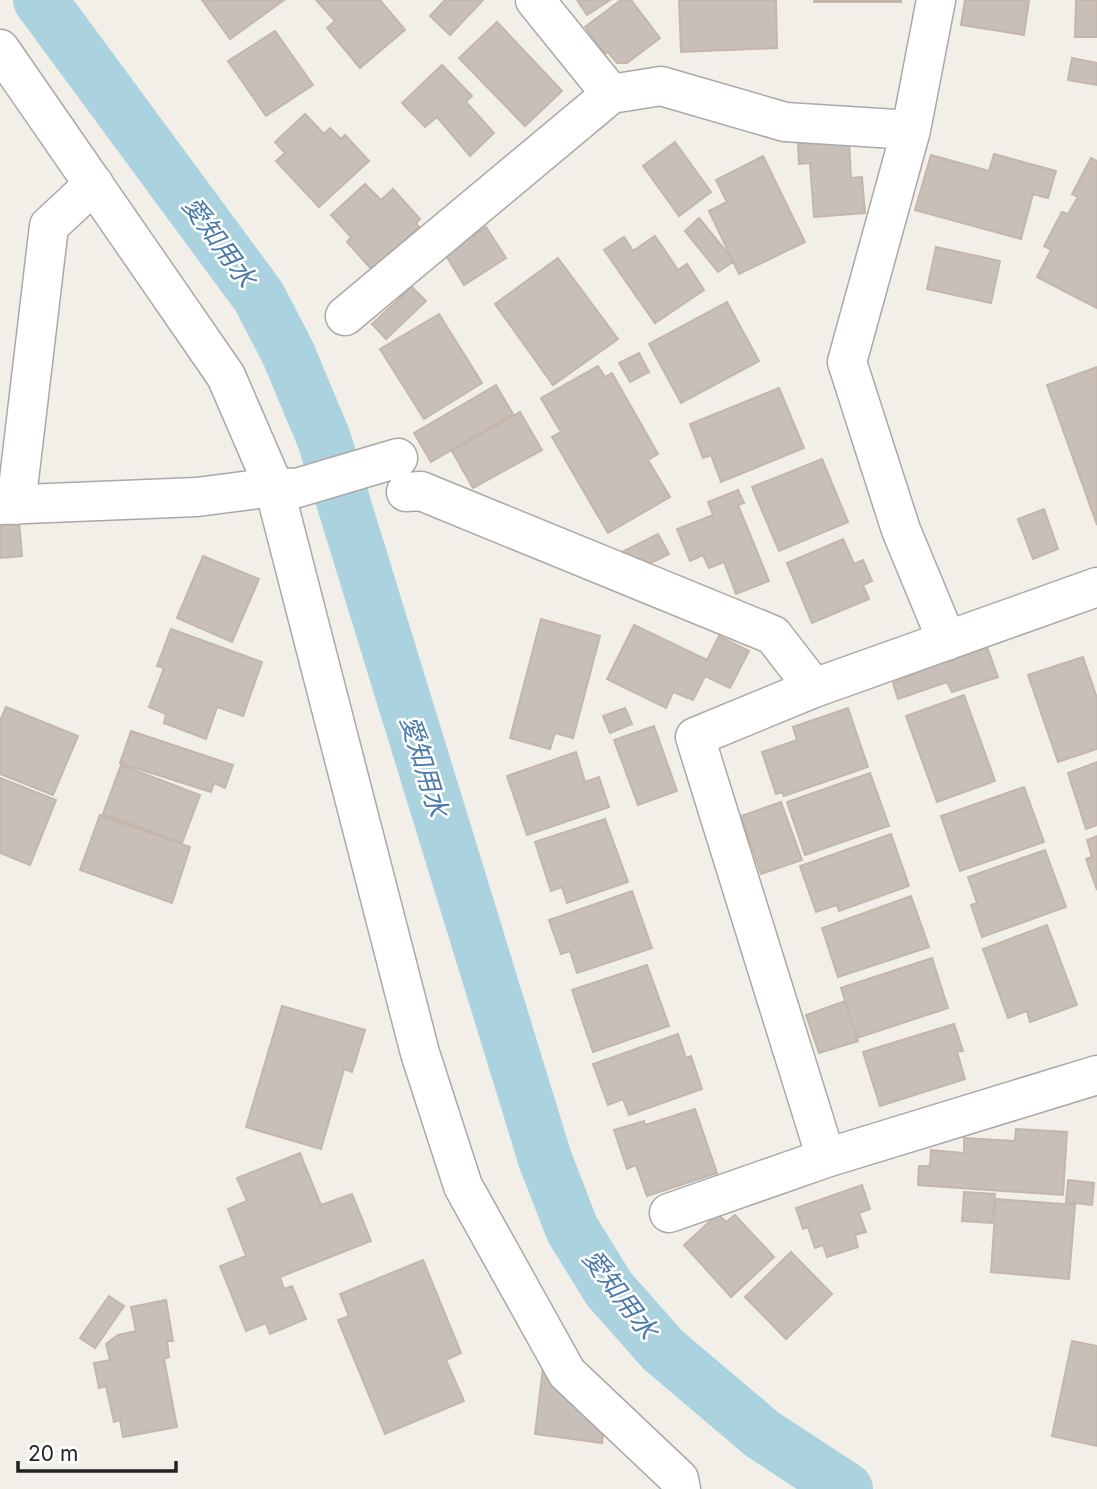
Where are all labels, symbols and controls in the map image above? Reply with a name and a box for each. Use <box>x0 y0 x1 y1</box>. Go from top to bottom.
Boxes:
water label: 愛知用水 <box>176 191 264 295</box>
water label: 愛知用水 <box>394 712 455 823</box>
water label: 愛知用水 <box>577 1243 666 1347</box>
scale bar <box>18 1430 175 1474</box>
text: 20 m <box>28 1441 78 1466</box>

